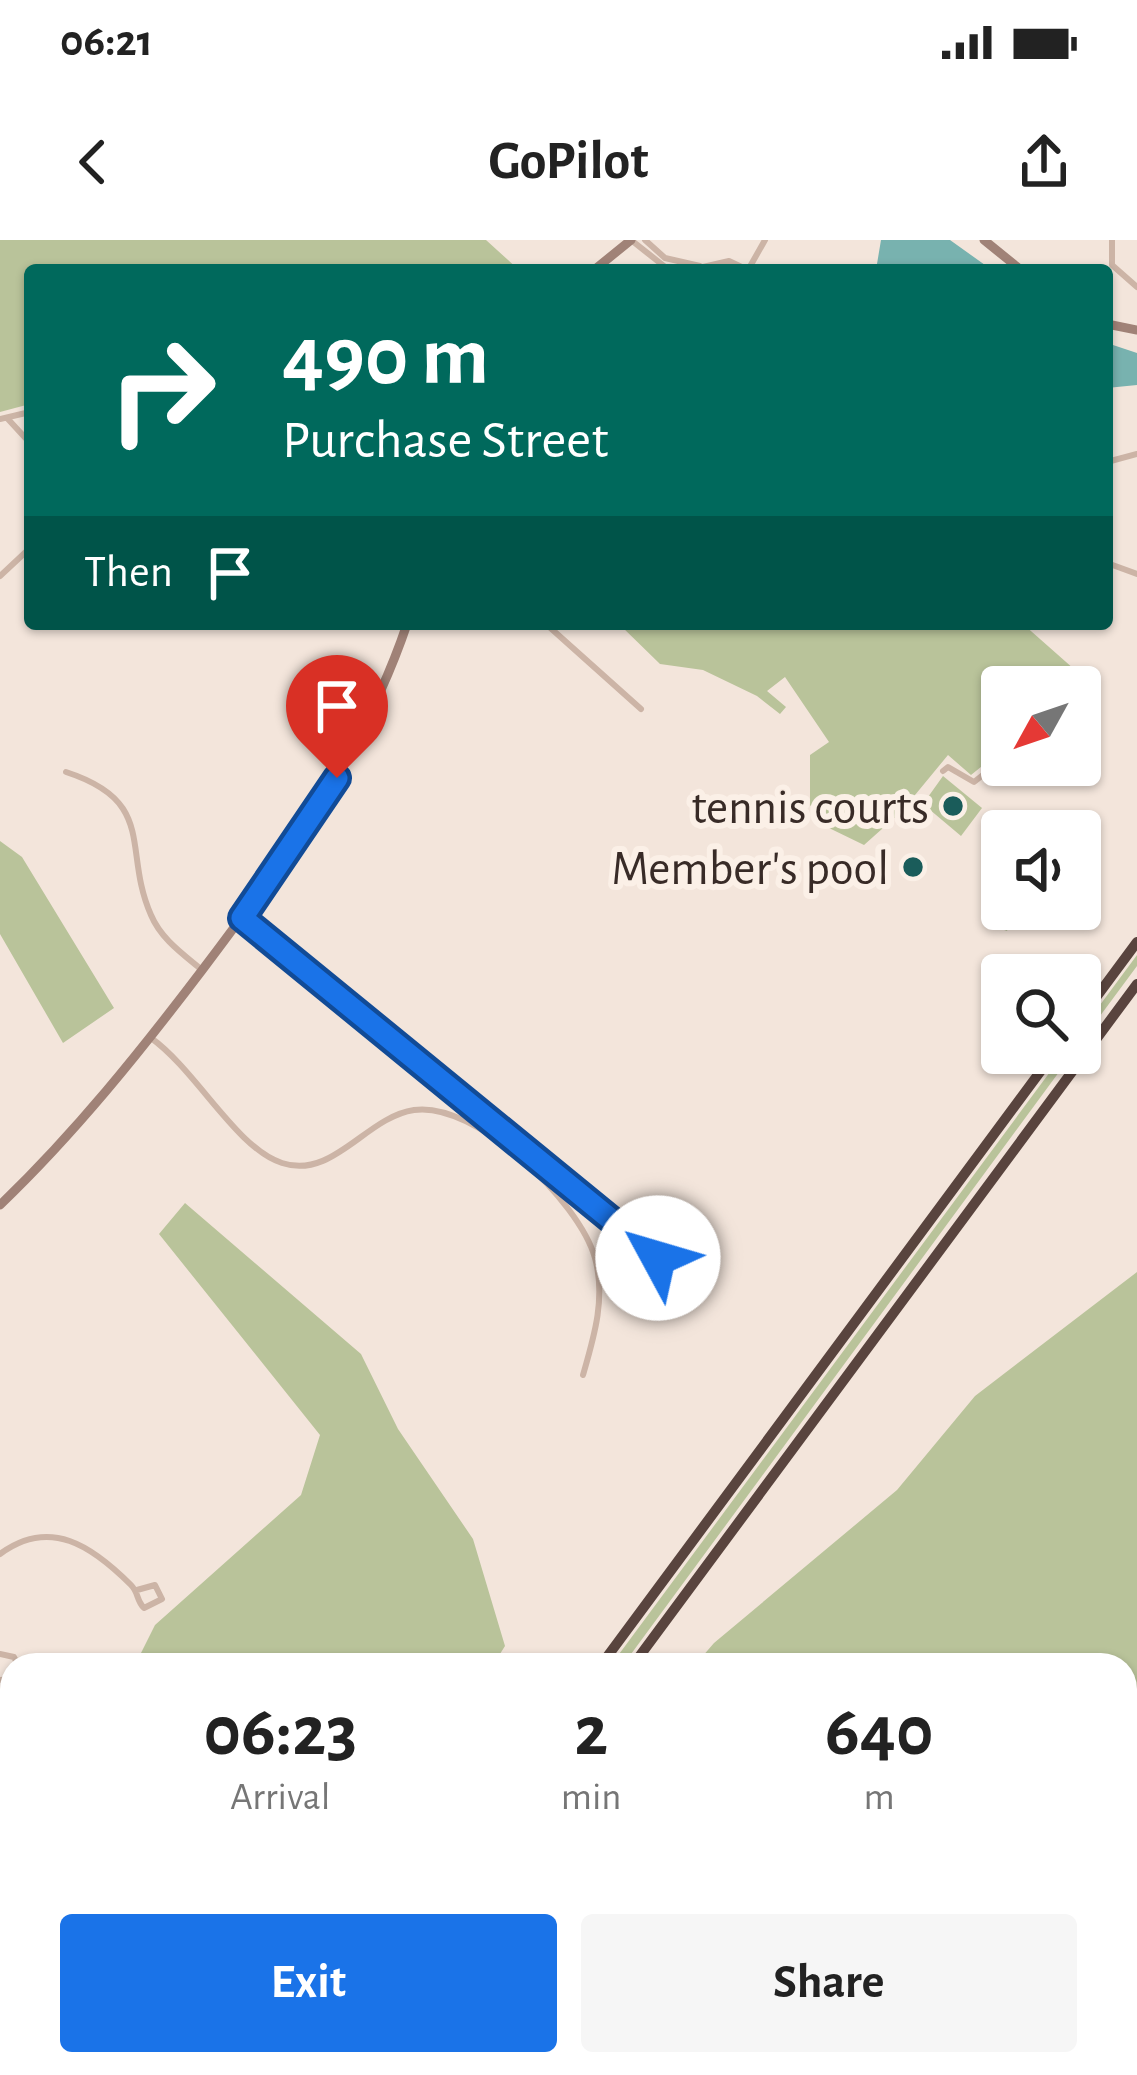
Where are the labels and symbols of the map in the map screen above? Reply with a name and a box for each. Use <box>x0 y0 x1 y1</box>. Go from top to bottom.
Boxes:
pin <box>286 655 388 778</box>
north arrow <box>981 666 1101 786</box>
place label: tennis courts <box>691 785 929 833</box>
marker: tennis courts <box>940 793 966 819</box>
place label: Member's pool <box>611 846 889 894</box>
marker: Member's pool <box>900 854 926 880</box>
position arrow <box>595 1195 721 1321</box>

